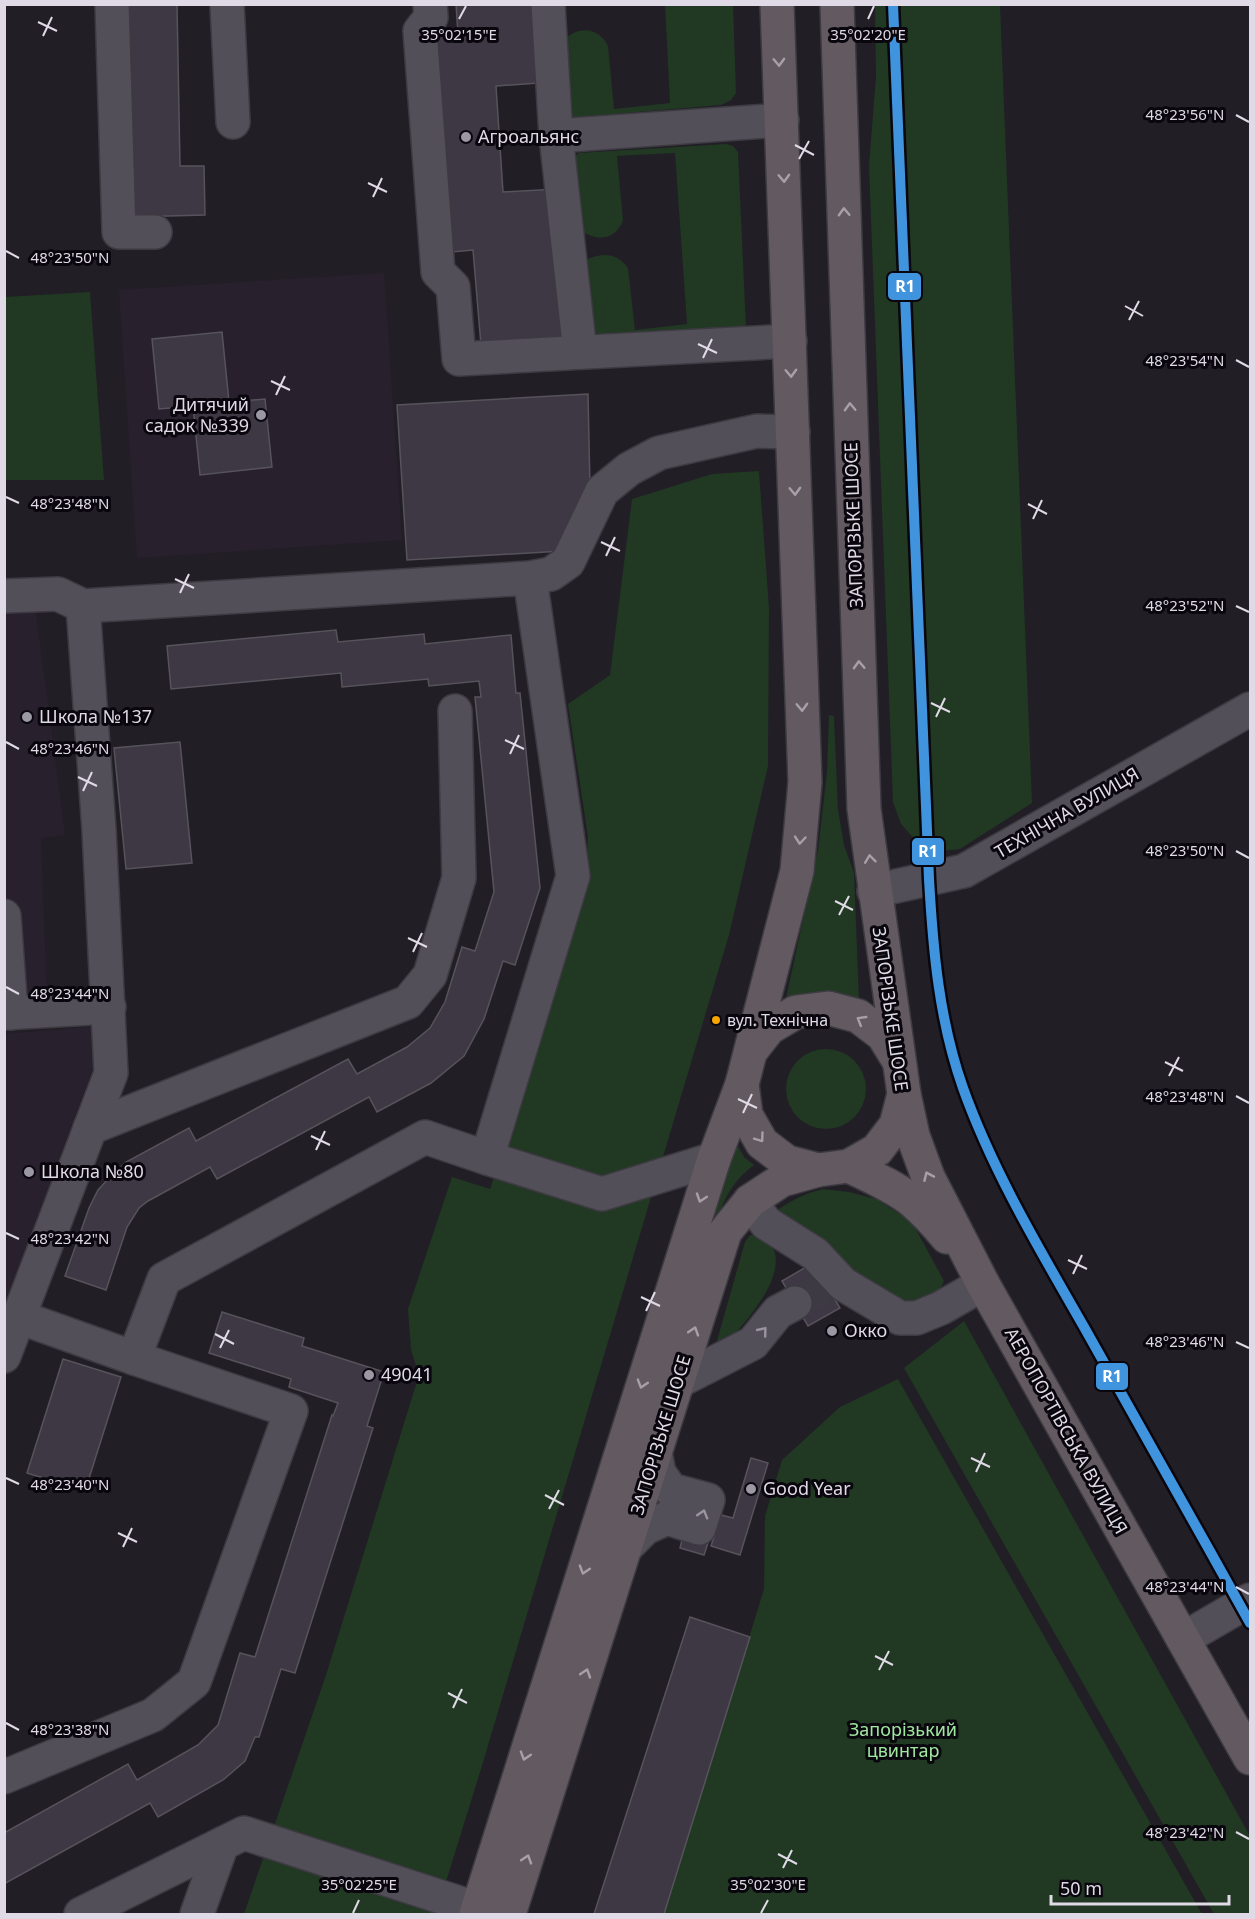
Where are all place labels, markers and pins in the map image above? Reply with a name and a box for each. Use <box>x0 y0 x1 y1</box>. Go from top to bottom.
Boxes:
place label: Агроальянс <box>478 124 579 148</box>
marker: Агроальянс <box>459 130 473 144</box>
place label: Дитячий садок №339 <box>145 392 249 437</box>
marker: Дитячий садок №339 <box>254 408 268 422</box>
place label: Школа №137 <box>39 704 152 728</box>
marker: Школа №137 <box>20 710 34 724</box>
place label: вул. Технічна <box>727 1009 828 1031</box>
marker: вул. Технічна <box>710 1014 722 1026</box>
place label: Школа №80 <box>41 1159 144 1183</box>
marker: Школа №80 <box>22 1165 36 1179</box>
place label: Окко <box>844 1318 887 1342</box>
marker: Окко <box>825 1324 839 1338</box>
place label: 49041 <box>381 1362 432 1386</box>
marker: 49041 <box>362 1368 376 1382</box>
place label: Good Year <box>763 1476 851 1500</box>
marker: Good Year <box>744 1482 758 1496</box>

